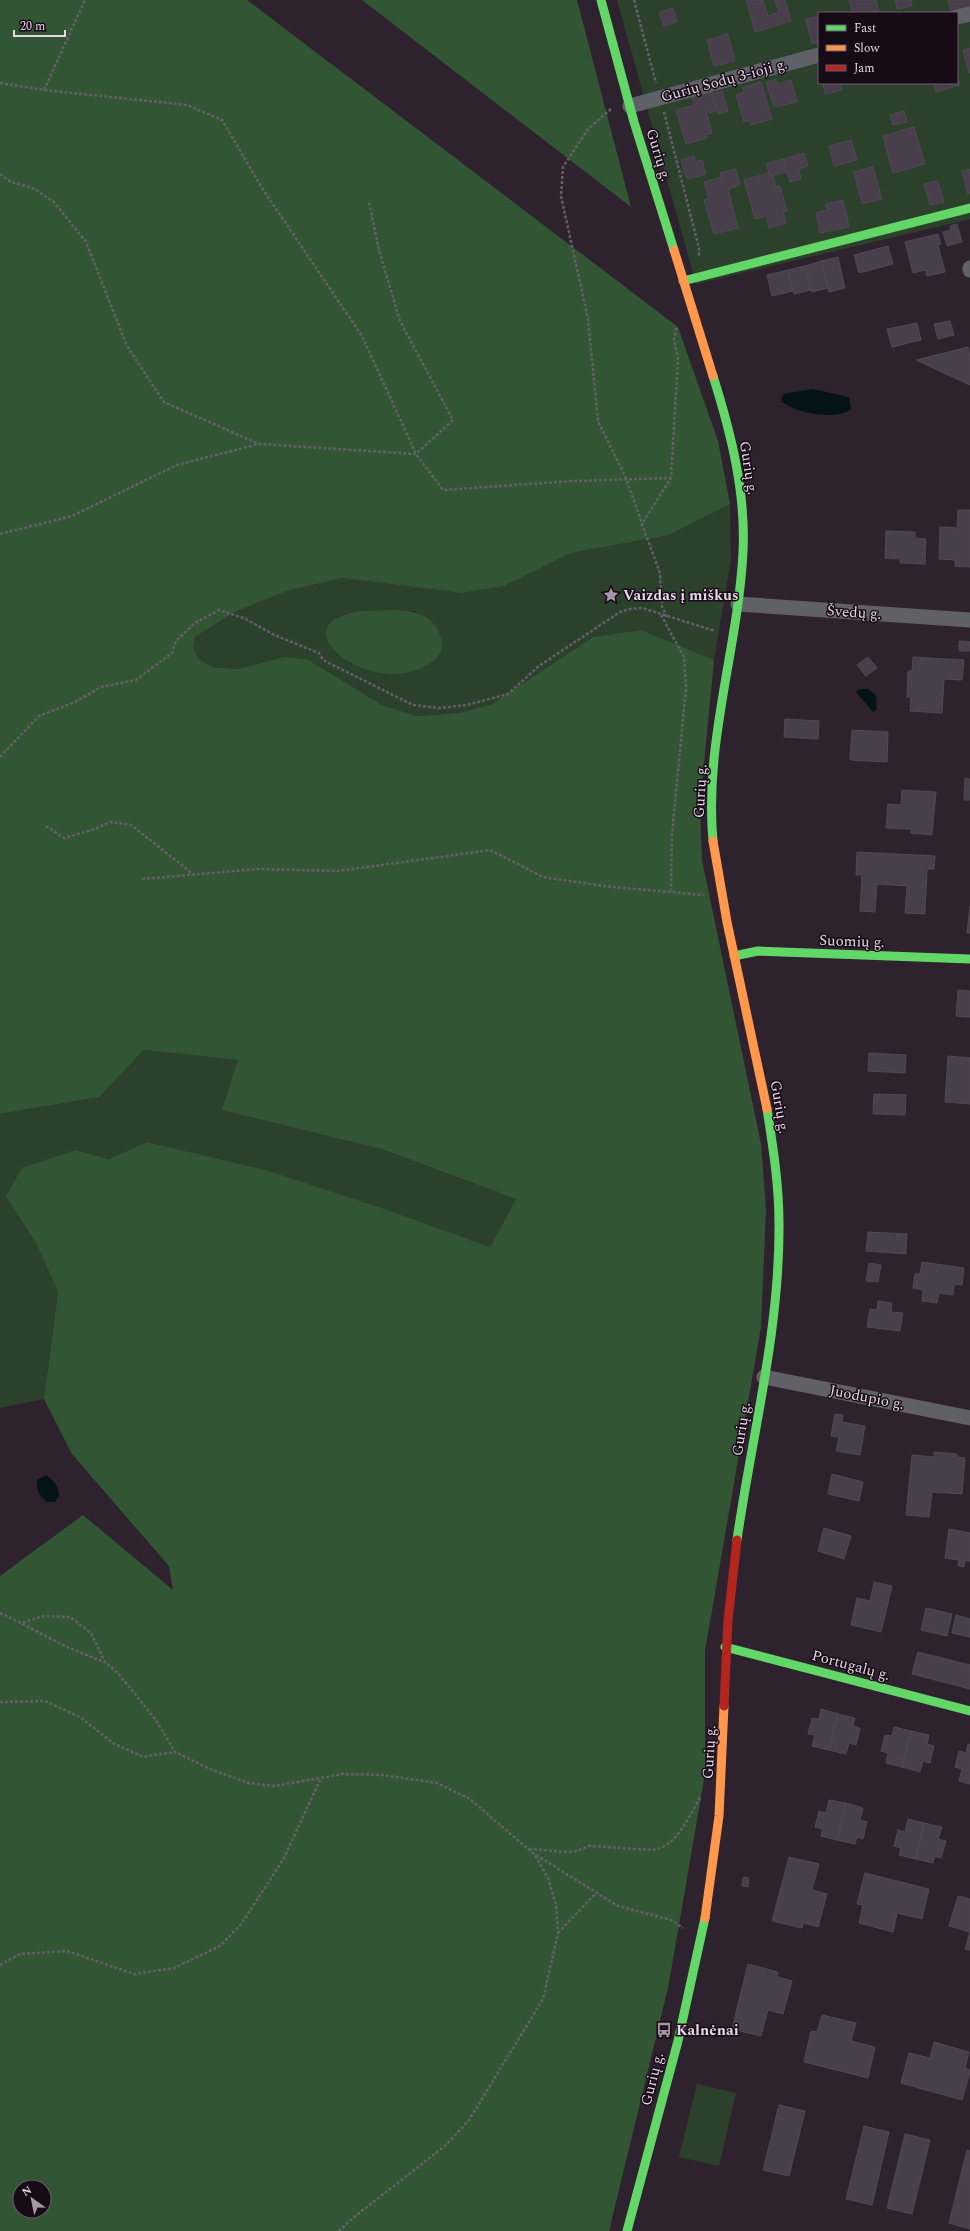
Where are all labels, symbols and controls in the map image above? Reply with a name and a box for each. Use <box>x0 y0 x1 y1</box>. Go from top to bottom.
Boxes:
scale bar <box>14 12 65 38</box>
legend <box>818 12 958 84</box>
text: 20 m <box>20 17 45 36</box>
text: Fast <box>854 19 876 38</box>
text: Slow <box>854 39 880 58</box>
street label: Gurių Sodų 3-ioji g. <box>658 53 790 108</box>
text: Jam <box>854 59 875 78</box>
street label: Gurių g. <box>640 126 677 184</box>
street label: Gurių g. <box>733 440 764 497</box>
place label: Vaizdas į miškus <box>623 584 739 607</box>
place icon: Vaizdas į miškus <box>602 586 620 604</box>
street label: Švedų g. <box>826 599 882 626</box>
street label: Gurių g. <box>688 763 713 819</box>
street label: Suomių g. <box>819 929 885 954</box>
street label: Gurių g. <box>763 1078 796 1136</box>
street label: Juodupio g. <box>828 1379 906 1416</box>
street label: Gurių g. <box>726 1401 757 1458</box>
street label: Portugalų g. <box>809 1644 893 1687</box>
street label: Gurių g. <box>697 1724 722 1780</box>
place label: Kalnėnai <box>676 2019 739 2042</box>
bus stop icon: Kalnėnai <box>655 2021 673 2039</box>
street label: Gurių g. <box>635 2050 670 2108</box>
north arrow <box>12 2179 52 2219</box>
text: N <box>18 2181 35 2201</box>

